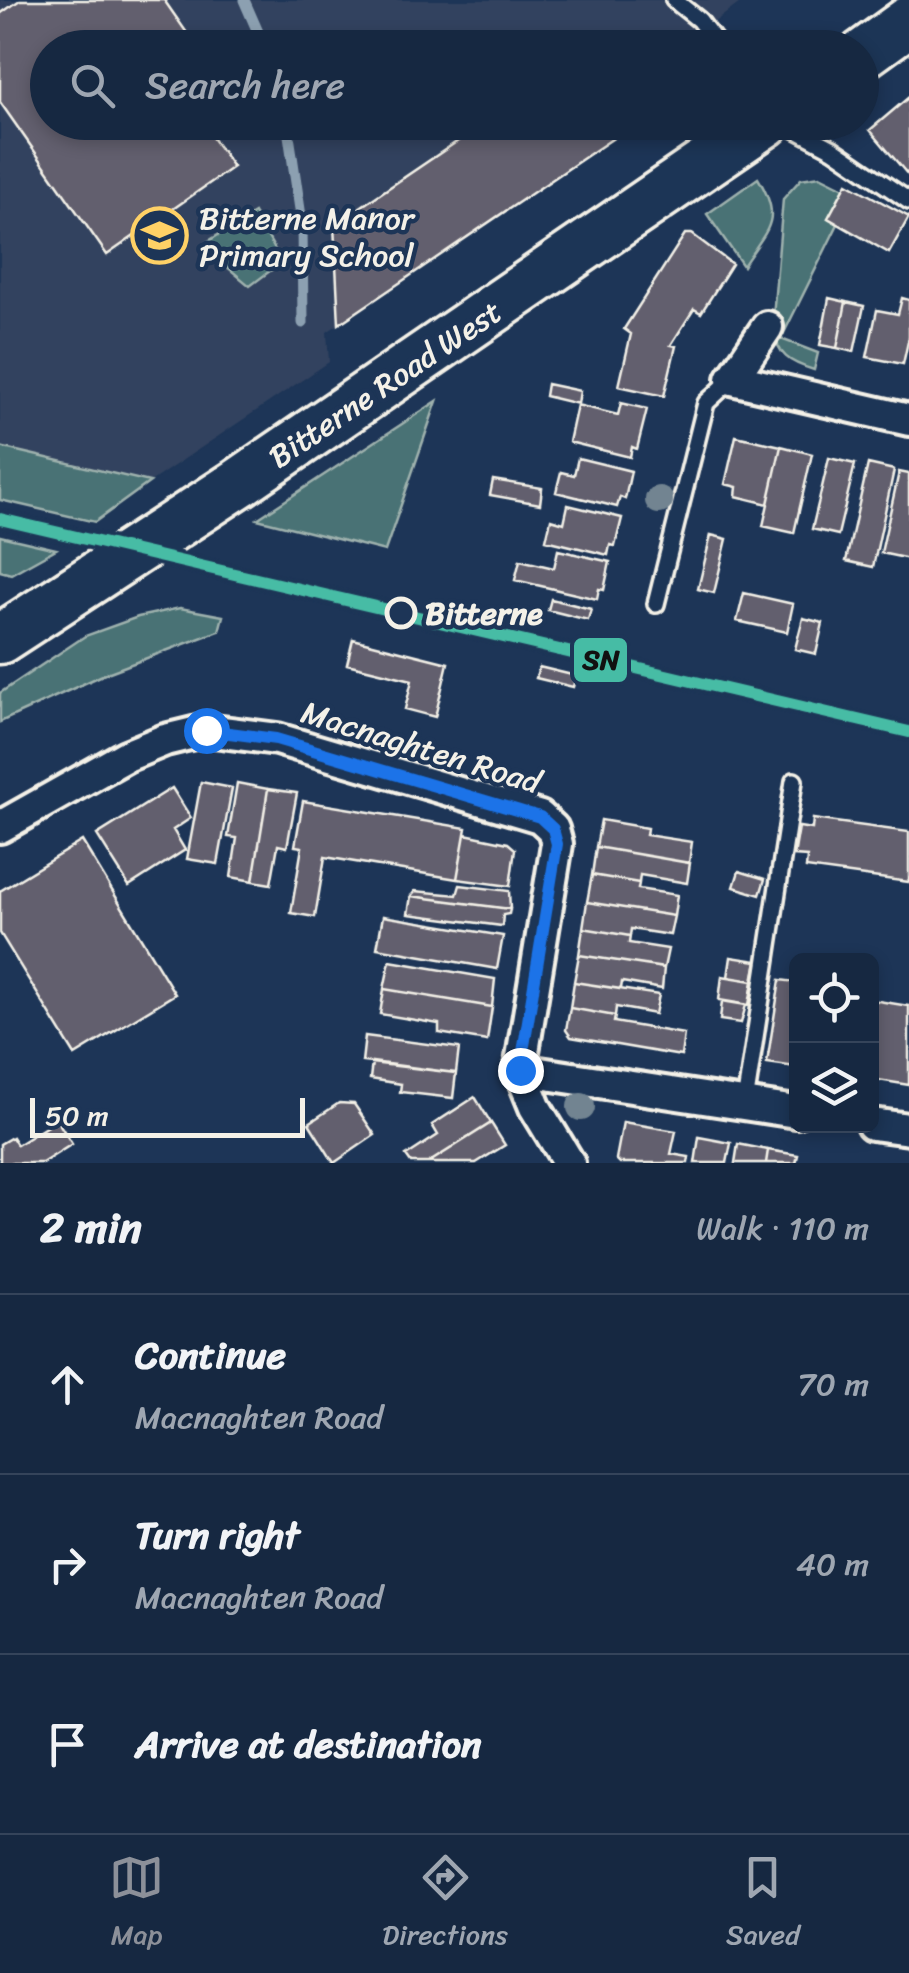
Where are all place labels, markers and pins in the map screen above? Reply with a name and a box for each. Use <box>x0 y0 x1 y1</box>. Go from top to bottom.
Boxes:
place label: Bitterne Manor Primary School <box>199 190 416 284</box>
school or university icon: Bitterne Manor Primary School <box>130 206 190 266</box>
place label: Bitterne <box>425 585 543 642</box>
marker: Bitterne <box>386 598 416 628</box>

